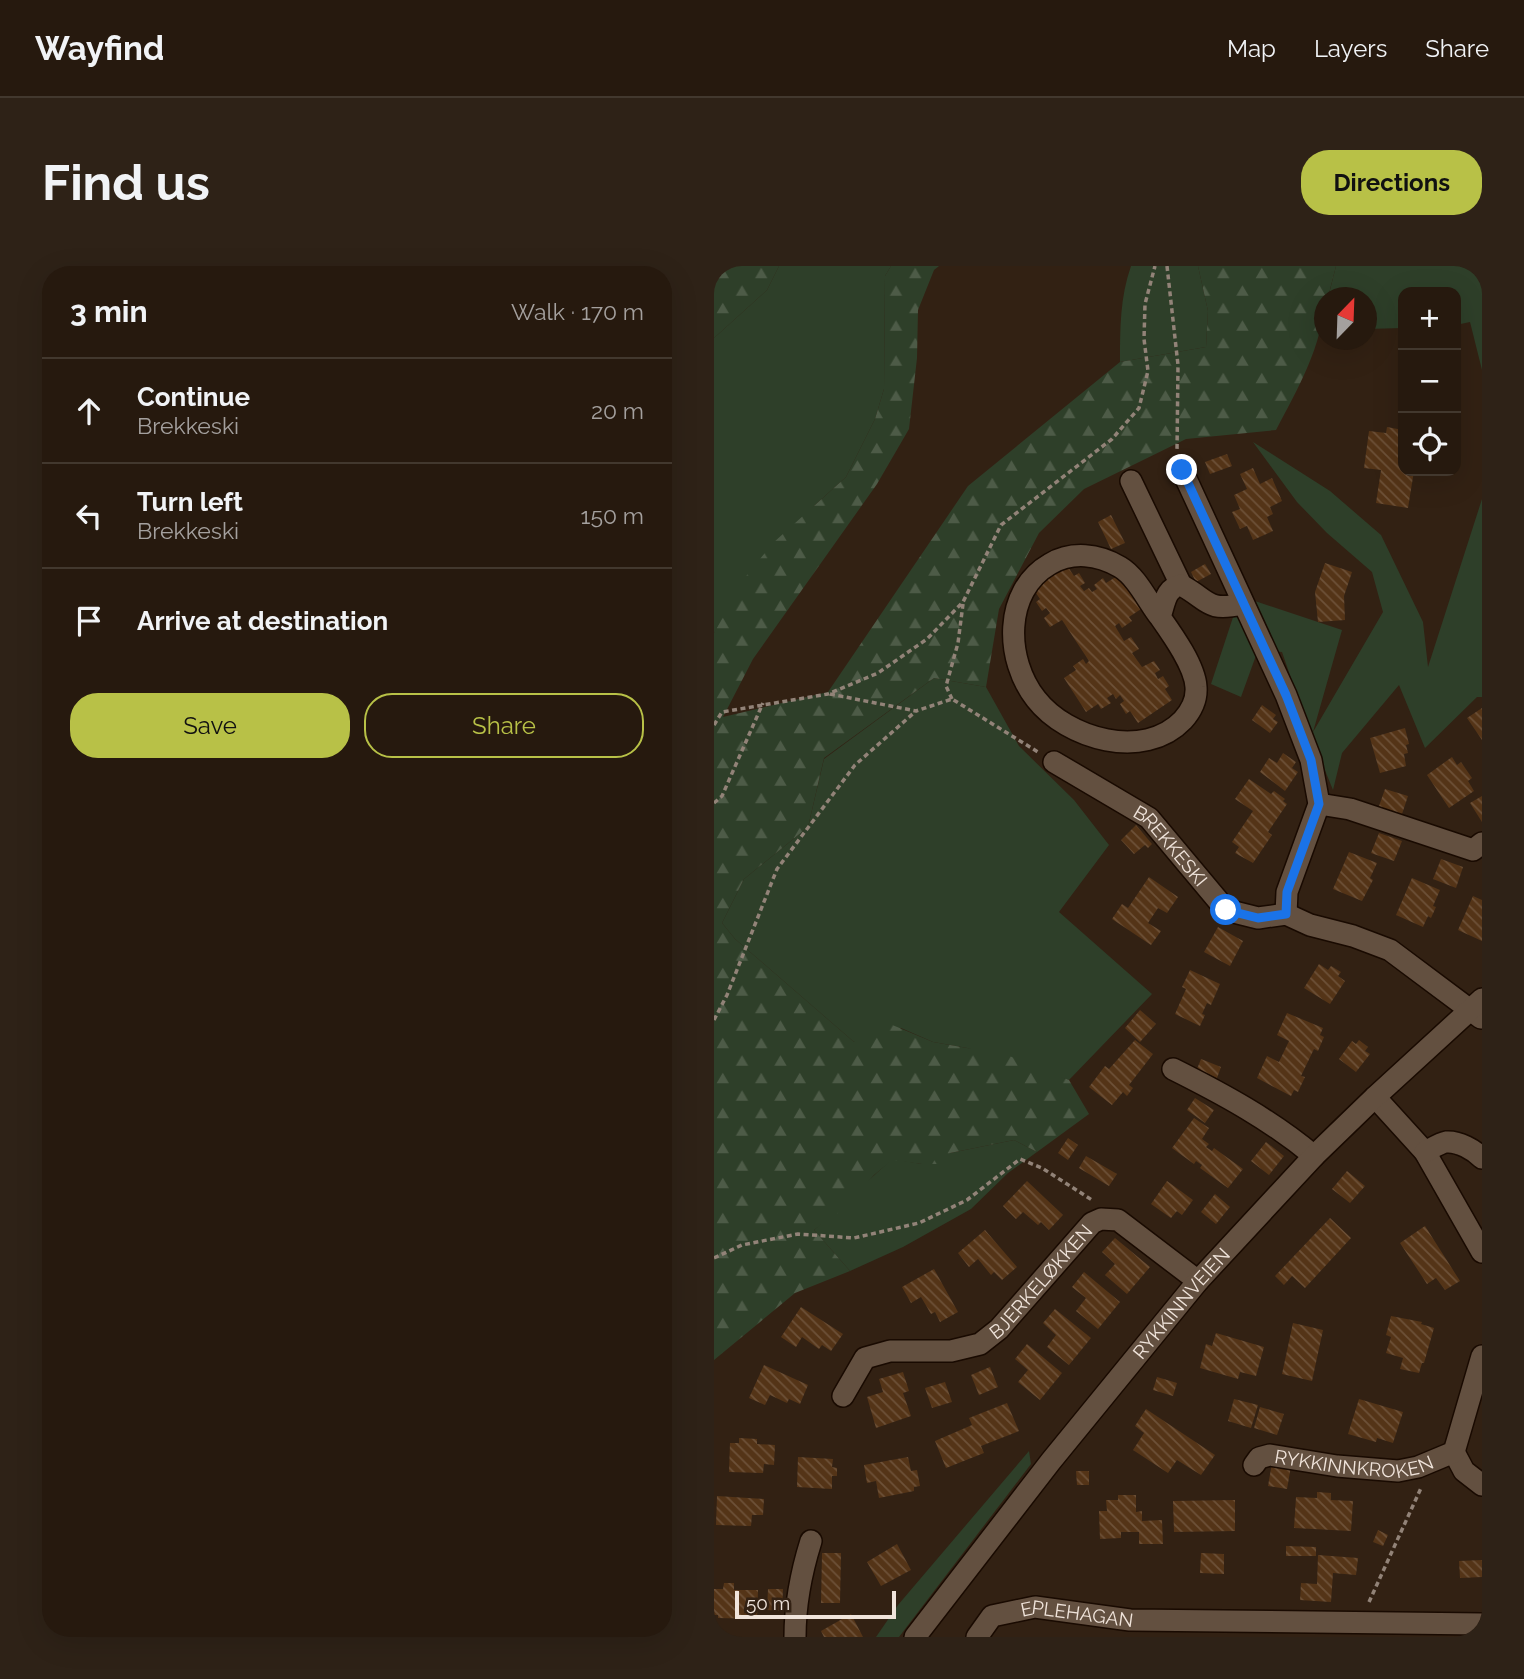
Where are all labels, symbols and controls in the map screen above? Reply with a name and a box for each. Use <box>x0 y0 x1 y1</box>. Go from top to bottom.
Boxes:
text: Wayfind <box>35 29 164 68</box>
text: Map <box>1227 34 1276 63</box>
text: Layers <box>1314 34 1387 63</box>
text: Share <box>1425 34 1489 63</box>
button: Directions <box>1301 150 1482 215</box>
text: Find us <box>42 154 210 211</box>
north arrow <box>1314 287 1377 350</box>
map controls <box>1398 287 1461 476</box>
button: + <box>1398 287 1461 350</box>
text: 3 min <box>70 294 148 329</box>
text: Walk · 170 m <box>511 298 644 325</box>
button: − <box>1398 350 1461 413</box>
text: Continue <box>137 382 250 412</box>
icon: ahead <box>70 392 108 430</box>
text: 20 m <box>591 397 644 424</box>
text: Brekkeski <box>137 412 239 439</box>
button: locate <box>1398 413 1461 476</box>
route end <box>1166 454 1197 485</box>
text: Turn left <box>137 487 243 517</box>
icon: left <box>70 497 108 535</box>
text: 150 m <box>581 502 644 529</box>
text: Brekkeski <box>137 517 239 544</box>
icon: arrive <box>70 602 108 640</box>
text: Arrive at destination <box>137 606 388 636</box>
button: Save <box>70 693 350 758</box>
button: Share <box>364 693 644 758</box>
street label: BREKKESKI <box>1130 800 1212 890</box>
route start <box>1210 894 1241 925</box>
street label: BJERKELØKKEN <box>985 1220 1097 1343</box>
street label: RYKKINNVEIEN <box>1128 1243 1234 1363</box>
street label: RYKKINNKROKEN <box>1273 1445 1437 1482</box>
scale bar <box>735 1588 896 1620</box>
text: 50 m <box>746 1592 790 1614</box>
street label: EPLEHAGAN <box>1019 1596 1135 1631</box>

